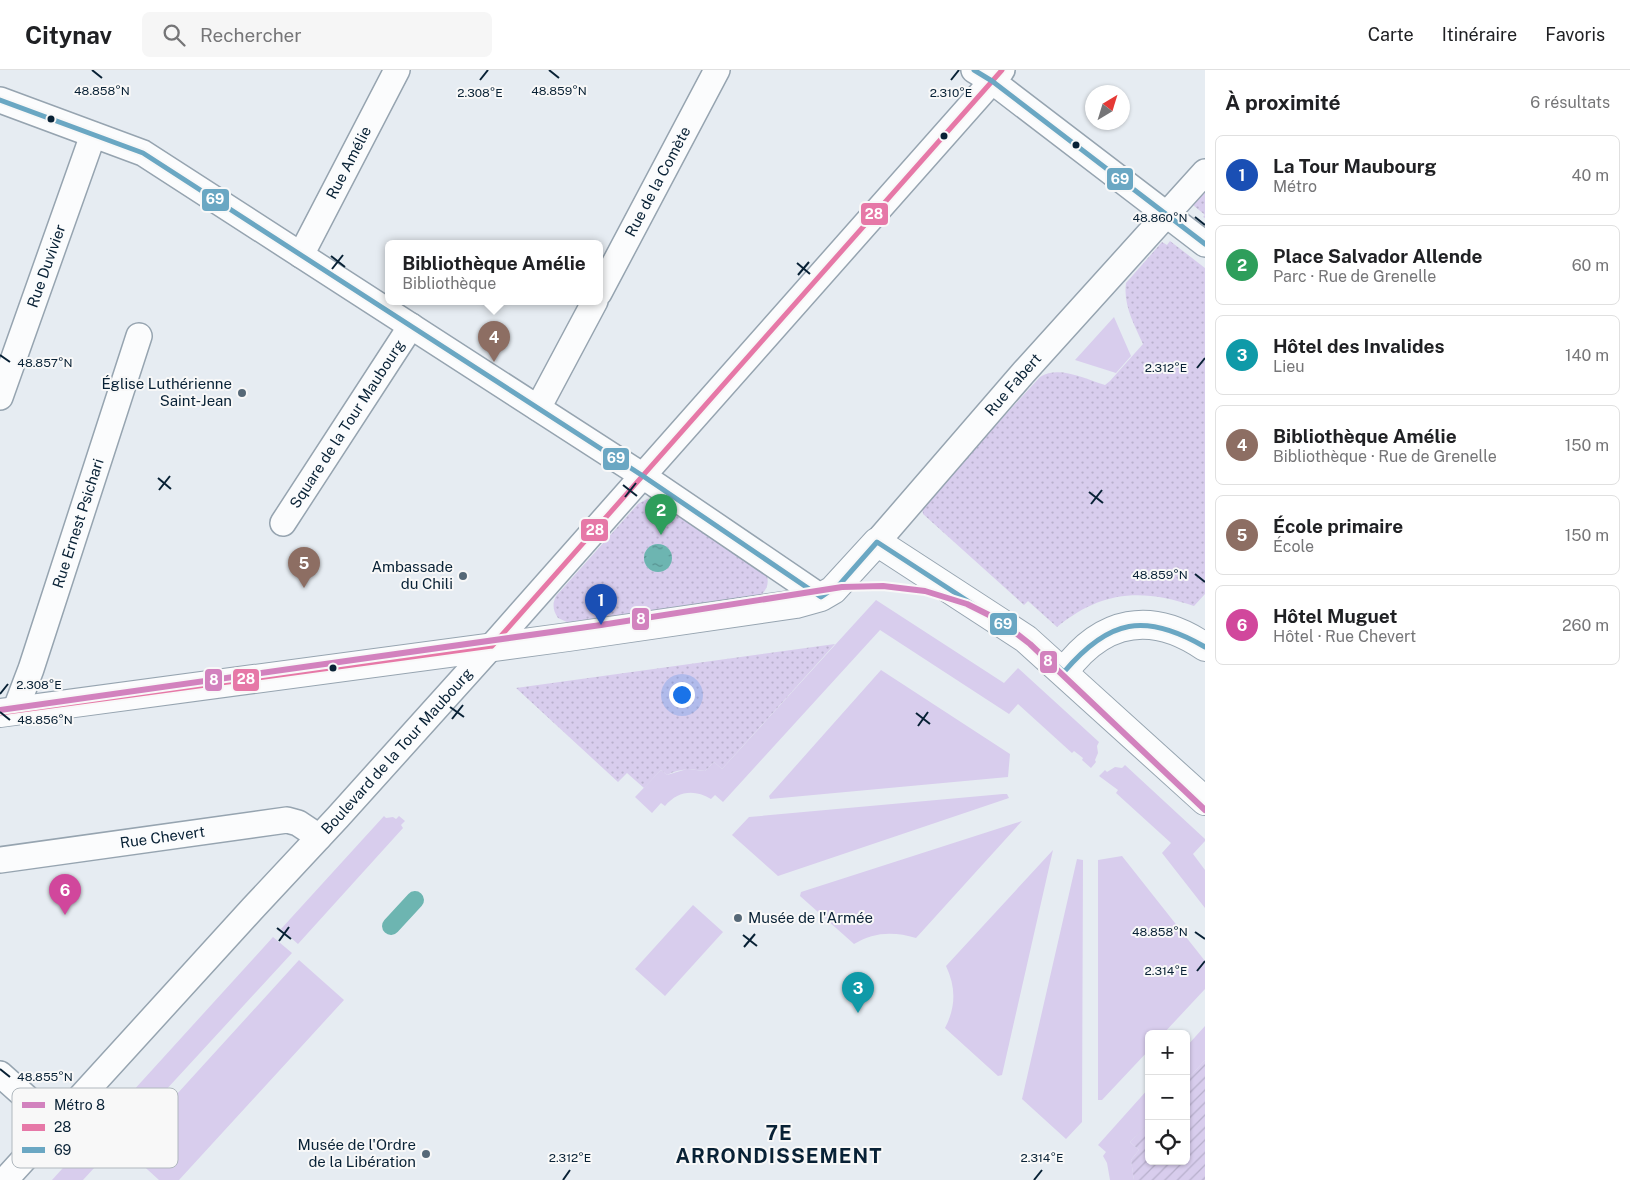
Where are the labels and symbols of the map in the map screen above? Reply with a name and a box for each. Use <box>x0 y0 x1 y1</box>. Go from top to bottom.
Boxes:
text: 48.858°N <box>74 84 130 98</box>
text: 48.859°N <box>531 84 587 98</box>
north arrow <box>1085 85 1130 130</box>
text: 2.308°E <box>457 86 503 100</box>
text: 2.310°E <box>930 86 972 100</box>
unlabelled marker <box>46 114 56 124</box>
street label: Rue Amélie <box>323 123 374 202</box>
street label: Rue de la Comète <box>621 123 694 239</box>
unlabelled marker <box>939 131 949 141</box>
unlabelled marker <box>1071 140 1081 150</box>
line badge: 69 <box>1106 167 1134 191</box>
text: 69 <box>1111 171 1129 187</box>
line badge: 69 <box>201 188 230 212</box>
text: 69 <box>206 191 224 207</box>
line badge: 28 <box>860 202 889 226</box>
text: 28 <box>865 206 883 222</box>
text: 48.860°N <box>1132 211 1188 225</box>
street label: Rue Duvivier <box>23 222 69 310</box>
pin: 4 <box>478 321 510 362</box>
street label: Square de la Tour Maubourg <box>286 336 408 511</box>
street label: Rue Fabert <box>981 350 1045 419</box>
text: 48.857°N <box>17 356 73 370</box>
text: 2.312°E <box>1145 361 1187 375</box>
place label: Église Luthérienne Saint-Jean <box>101 375 232 409</box>
marker: Église Luthérienne Saint-Jean <box>236 387 248 399</box>
line badge: 69 <box>602 447 630 471</box>
text: 69 <box>607 450 625 466</box>
street label: Rue Ernest Psichari <box>49 456 107 590</box>
pin: 2 <box>645 494 677 535</box>
line badge: 28 <box>580 518 609 542</box>
text: 28 <box>586 522 604 538</box>
pin: 5 <box>288 547 320 588</box>
place label: Ambassade du Chili <box>371 558 453 592</box>
text: 48.859°N <box>1132 568 1188 582</box>
marker: Ambassade du Chili <box>457 570 469 582</box>
pin: 1 <box>585 584 617 625</box>
line badge: 8 <box>631 607 650 631</box>
text: 8 <box>636 611 646 627</box>
line badge: 69 <box>989 612 1018 636</box>
text: 69 <box>994 616 1012 632</box>
line badge: 8 <box>1039 650 1058 674</box>
text: 8 <box>1043 653 1053 669</box>
unlabelled marker <box>328 663 338 673</box>
street label: Boulevard de la Tour Maubourg <box>318 665 476 837</box>
line badge: 8 <box>204 668 223 692</box>
line badge: 28 <box>232 668 260 692</box>
text: 28 <box>237 671 255 687</box>
text: 8 <box>209 672 219 688</box>
text: 2.308°E <box>16 678 62 692</box>
your location <box>669 682 695 708</box>
text: 48.856°N <box>17 713 73 727</box>
street label: Rue Chevert <box>119 823 206 851</box>
pin: 6 <box>49 874 81 915</box>
place label: Musée de l'Armée <box>748 909 873 926</box>
marker: Musée de l'Armée <box>732 912 744 924</box>
text: 48.858°N <box>1132 925 1188 939</box>
text: 2.314°E <box>1145 964 1187 978</box>
pin: 3 <box>842 972 874 1013</box>
text: 48.855°N <box>17 1070 73 1084</box>
legend <box>12 1088 178 1168</box>
text: Métro 8 <box>54 1097 105 1113</box>
text: 28 <box>54 1119 71 1135</box>
district label: 7E ARRONDISSEMENT <box>675 1121 883 1168</box>
place label: Musée de l'Ordre de la Libération <box>298 1136 416 1170</box>
text: 69 <box>54 1142 72 1158</box>
marker: Musée de l'Ordre de la Libération <box>420 1148 432 1160</box>
text: 2.312°E <box>549 1151 591 1165</box>
text: 2.314°E <box>1021 1151 1063 1165</box>

